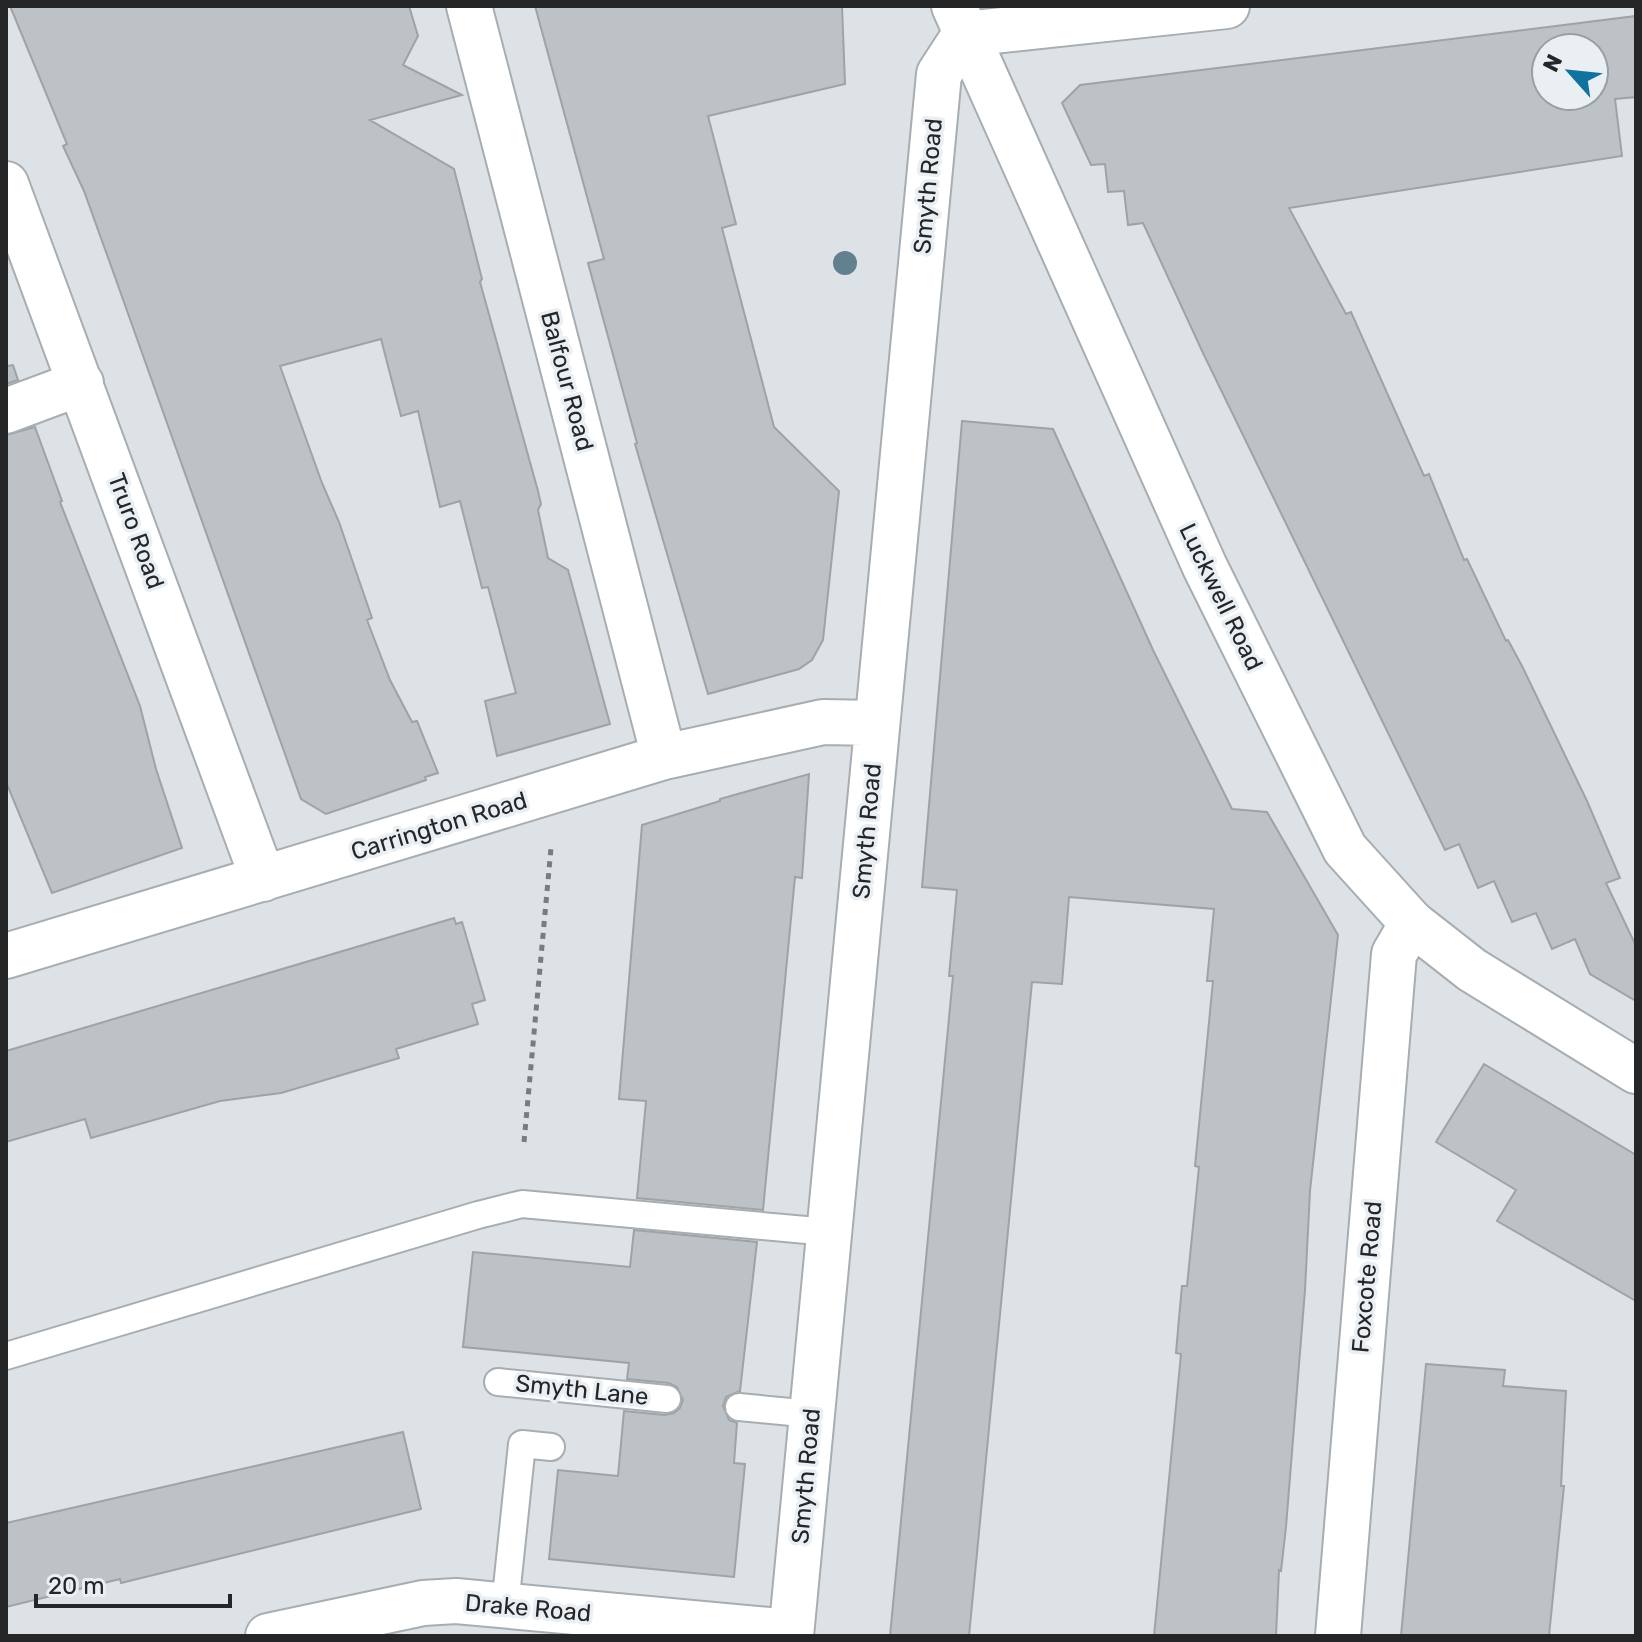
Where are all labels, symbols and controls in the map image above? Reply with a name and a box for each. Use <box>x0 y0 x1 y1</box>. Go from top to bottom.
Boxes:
north arrow <box>1530 32 1610 112</box>
text: N <box>1537 50 1568 76</box>
street label: Smyth Road <box>908 117 948 255</box>
street label: Balfour Road <box>535 308 599 454</box>
street label: Truro Road <box>102 469 170 593</box>
street label: Luckwell Road <box>1173 519 1269 675</box>
street label: Smyth Road <box>847 762 887 900</box>
street label: Carrington Road <box>348 786 530 866</box>
street label: Foxcote Road <box>1346 1200 1388 1354</box>
street label: Smyth Lane <box>514 1369 650 1411</box>
street label: Smyth Road <box>786 1407 826 1545</box>
scale bar <box>36 1558 230 1608</box>
text: 20 m <box>48 1572 105 1600</box>
street label: Drake Road <box>464 1589 592 1627</box>

